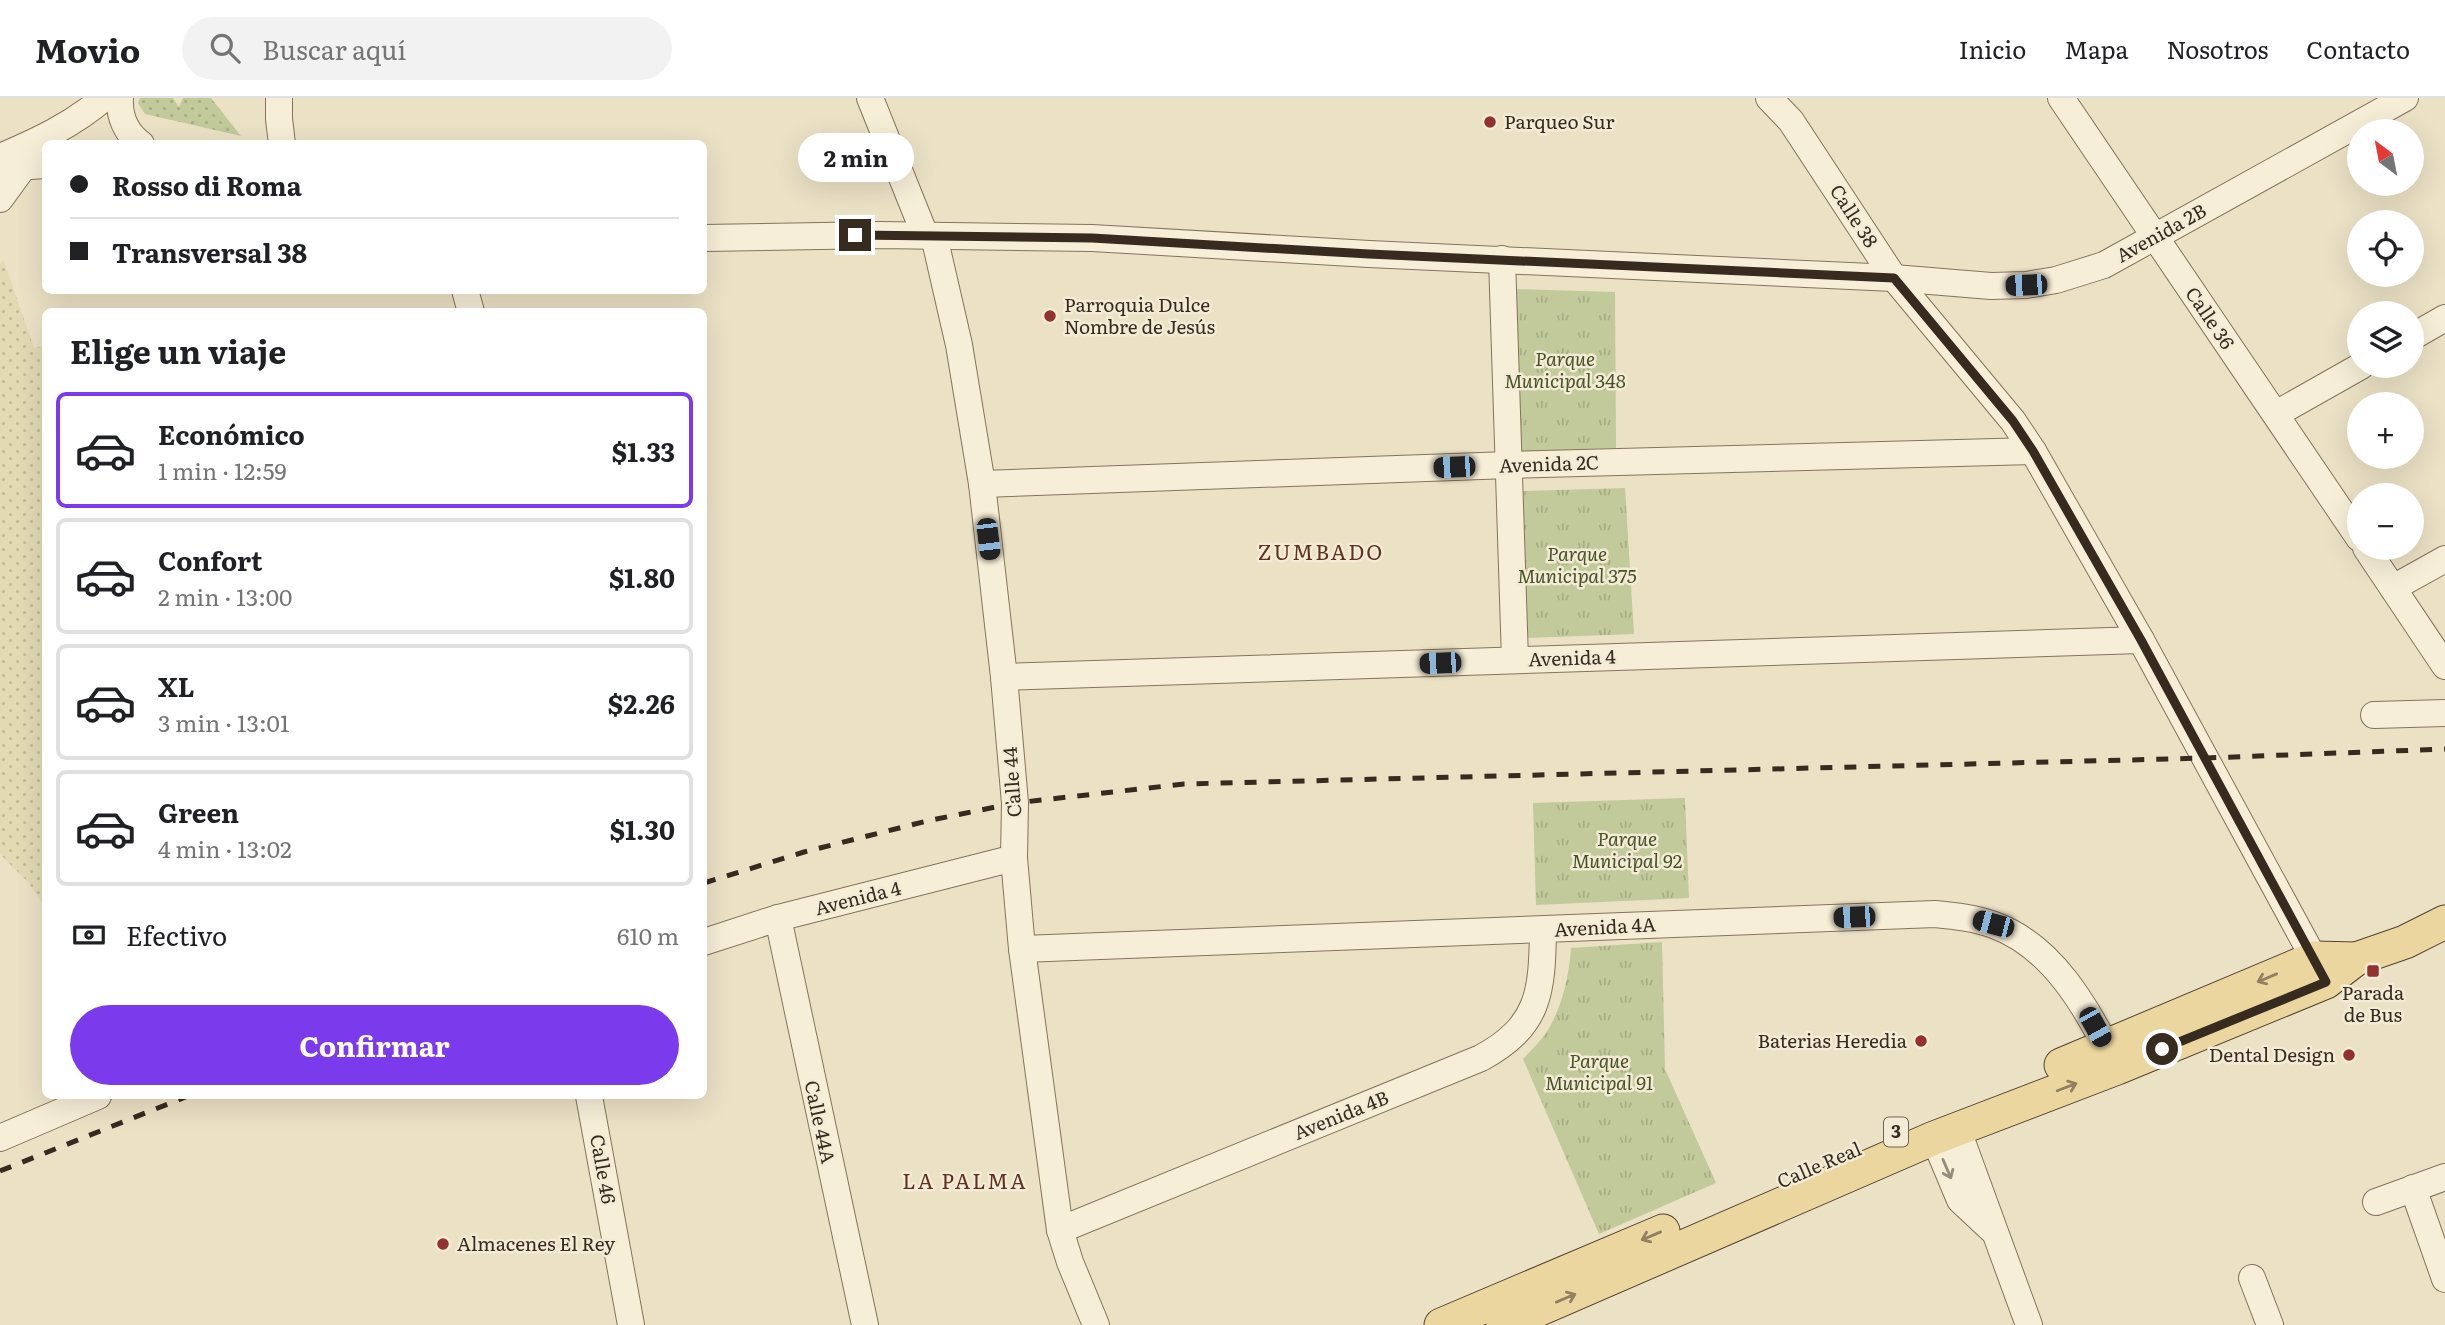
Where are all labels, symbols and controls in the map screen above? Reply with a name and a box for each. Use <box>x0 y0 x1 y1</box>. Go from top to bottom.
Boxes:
search box <box>182 17 672 80</box>
text: Movio <box>35 24 140 73</box>
icon: search <box>206 29 244 67</box>
text: Buscar aquí <box>262 29 406 68</box>
text: Inicio <box>1959 31 2026 66</box>
text: Mapa <box>2064 31 2128 66</box>
text: Nosotros <box>2166 31 2268 66</box>
text: Contacto <box>2306 31 2410 66</box>
place label: Parqueo Sur <box>1504 107 1615 135</box>
marker: Parqueo Sur <box>1482 114 1498 130</box>
north arrow <box>2347 119 2424 196</box>
map controls <box>2347 119 2424 560</box>
callout: 2 min <box>797 134 913 183</box>
text: 2 min <box>824 140 888 174</box>
text: Rosso di Roma <box>112 165 302 204</box>
street label: Calle 38 <box>1824 178 1886 253</box>
street label: Avenida 2B <box>2110 196 2211 268</box>
button: locate <box>2347 210 2424 287</box>
route end <box>839 219 871 251</box>
text: Transversal 38 <box>112 232 307 271</box>
car <box>2005 274 2048 296</box>
street label: Calle 36 <box>2180 281 2242 354</box>
place label: Parroquia Dulce Nombre de Jesús <box>1064 290 1216 340</box>
button: layers <box>2347 301 2424 378</box>
marker: Parroquia Dulce Nombre de Jesús <box>1042 308 1058 324</box>
text: Elige un viaje <box>70 326 286 374</box>
park label: Parque Municipal 348 <box>1504 344 1626 394</box>
button: + <box>2347 392 2424 469</box>
text: Económico <box>158 414 305 453</box>
icon: car <box>74 419 137 482</box>
text: $1.33 <box>612 431 675 470</box>
street label: Avenida 2C <box>1498 447 1600 479</box>
text: 1 min · 12:59 <box>158 453 286 487</box>
car <box>1433 456 1476 478</box>
button: − <box>2347 483 2424 560</box>
car <box>976 517 1001 561</box>
district label: ZUMBADO <box>1258 535 1384 566</box>
park label: Parque Municipal 375 <box>1517 539 1637 589</box>
text: Confort <box>158 540 262 579</box>
icon: car <box>74 545 137 608</box>
text: $1.80 <box>609 557 675 596</box>
text: 2 min · 13:00 <box>158 579 292 613</box>
street label: Avenida 4 <box>1528 641 1617 673</box>
car <box>1419 652 1462 674</box>
text: XL <box>158 666 195 705</box>
icon: car <box>74 671 137 734</box>
text: $2.26 <box>608 683 675 722</box>
text: 3 min · 13:01 <box>158 705 289 739</box>
street label: Calle 44 <box>995 745 1027 818</box>
text: Green <box>158 792 239 831</box>
icon: car <box>74 797 137 860</box>
text: $1.30 <box>610 809 675 848</box>
park label: Parque Municipal 92 <box>1572 824 1683 874</box>
text: 4 min · 13:02 <box>158 831 292 865</box>
street label: Avenida 4 <box>812 873 904 921</box>
car <box>1833 906 1876 928</box>
car <box>1970 908 2017 940</box>
street label: Avenida 4A <box>1553 909 1656 943</box>
text: Efectivo <box>126 915 227 954</box>
icon: cash <box>70 916 108 954</box>
text: 610 m <box>617 918 679 952</box>
marker: Parada de Bus <box>2365 963 2381 979</box>
one-way arrow <box>2257 972 2278 985</box>
place label: Parada de Bus <box>2342 978 2405 1028</box>
car <box>2076 1004 2115 1050</box>
button: Confirmar <box>70 1005 679 1085</box>
place label: Baterias Heredia <box>1758 1026 1908 1054</box>
marker: Baterias Heredia <box>1913 1033 1929 1049</box>
route start <box>2146 1033 2178 1065</box>
place label: Dental Design <box>2209 1040 2335 1068</box>
park label: Parque Municipal 91 <box>1545 1046 1653 1096</box>
marker: Dental Design <box>2341 1047 2357 1063</box>
street label: Calle 44A <box>799 1078 843 1166</box>
one-way arrow <box>2055 1080 2077 1092</box>
street label: Avenida 4B <box>1289 1082 1392 1146</box>
road number: 3 <box>1884 1118 1908 1147</box>
street label: Calle 46 <box>584 1132 624 1206</box>
street label: Calle Real <box>1772 1134 1865 1194</box>
one-way arrow <box>1941 1158 1954 1179</box>
district label: LA PALMA <box>902 1164 1028 1195</box>
place label: Almacenes El Rey <box>457 1229 615 1257</box>
one-way arrow <box>1640 1230 1662 1243</box>
marker: Almacenes El Rey <box>435 1236 451 1252</box>
one-way arrow <box>1555 1291 1576 1304</box>

